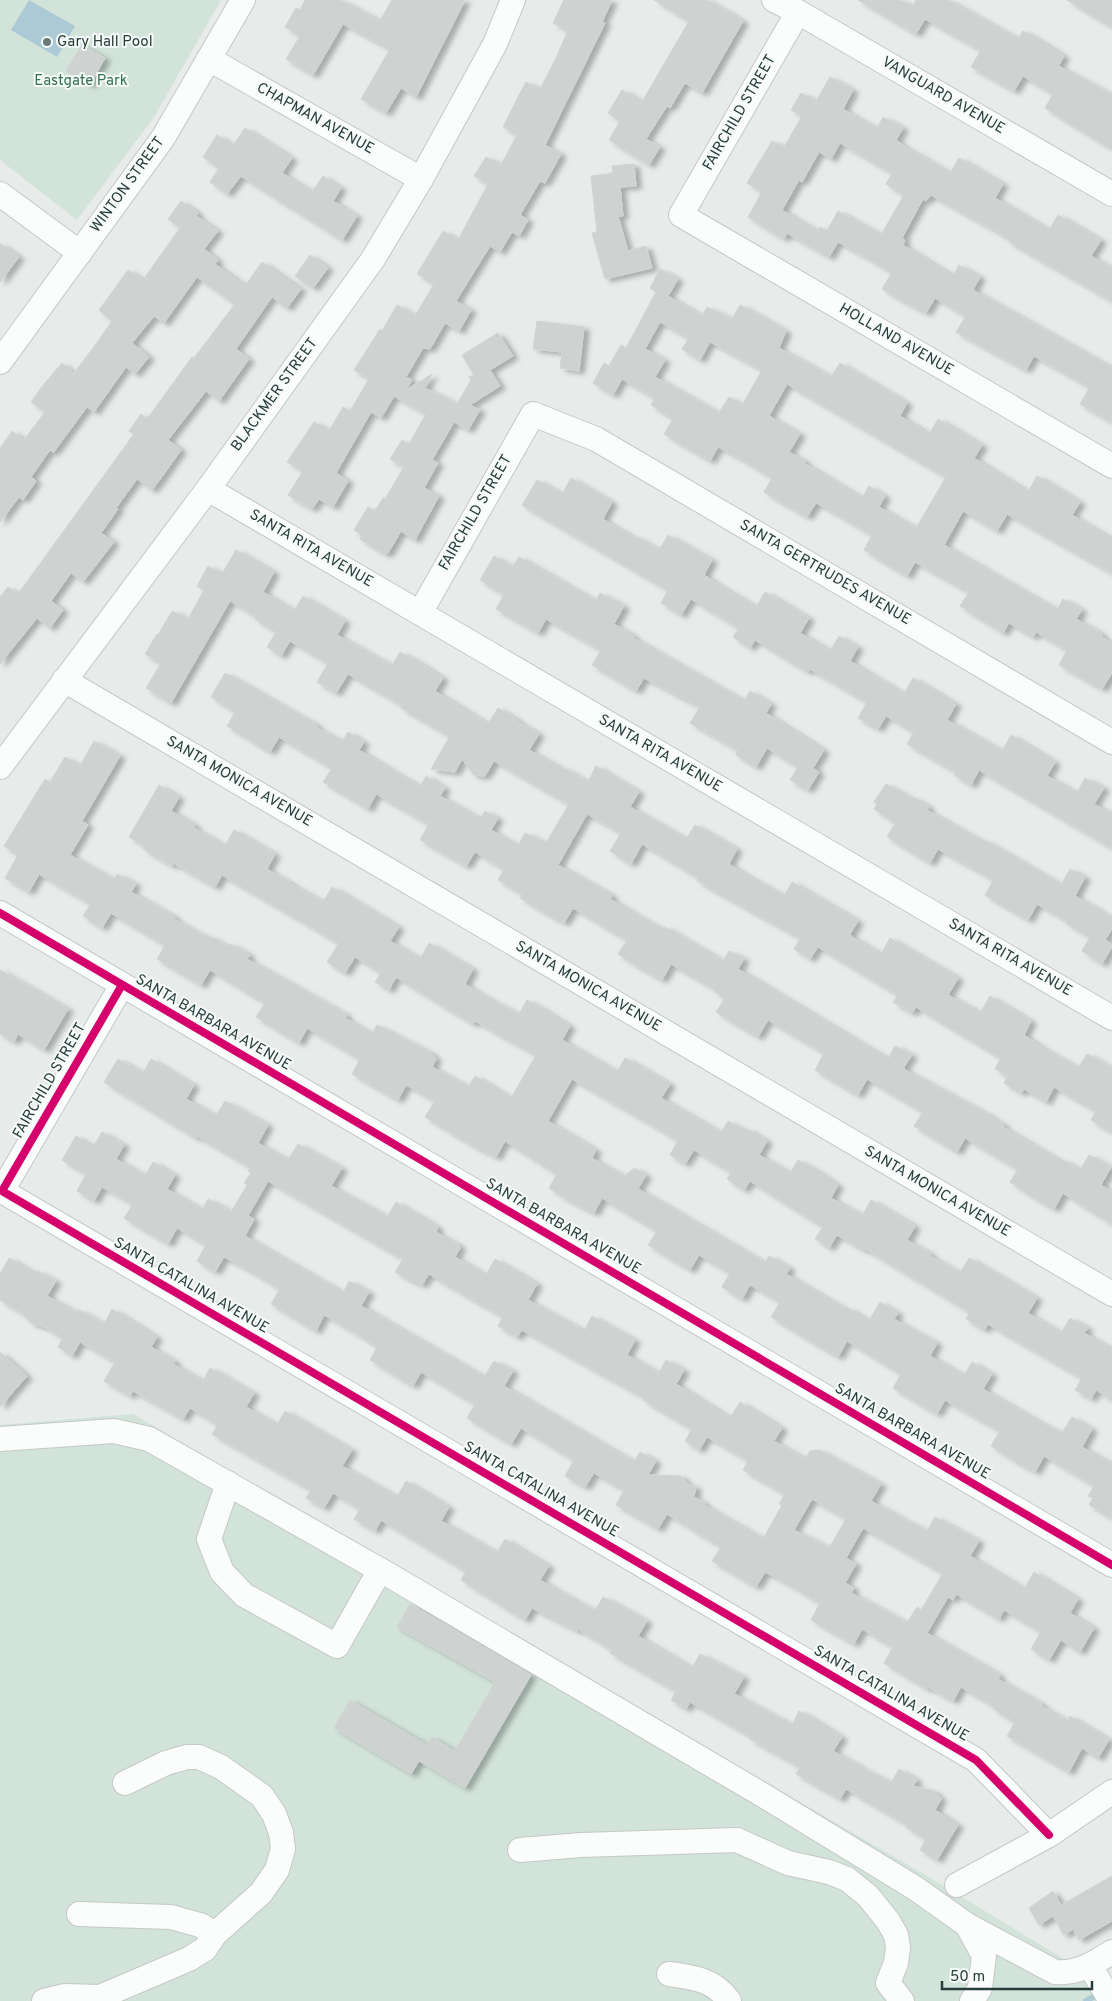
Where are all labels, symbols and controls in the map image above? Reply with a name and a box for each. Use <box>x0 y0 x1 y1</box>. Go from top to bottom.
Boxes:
place label: Gary Hall Pool <box>57 33 153 52</box>
marker: Gary Hall Pool <box>41 36 53 48</box>
street label: FAIRCHILD STREET <box>699 52 781 174</box>
street label: VANGUARD AVENUE <box>878 53 1008 139</box>
park label: Eastgate Park <box>34 72 128 91</box>
street label: CHAPMAN AVENUE <box>253 79 377 159</box>
street label: WINTON STREET <box>87 133 169 237</box>
street label: HOLLAND AVENUE <box>835 299 957 381</box>
street label: BLACKMER STREET <box>227 335 323 455</box>
street label: FAIRCHILD STREET <box>435 452 517 574</box>
street label: SANTA RITA AVENUE <box>246 506 376 592</box>
street label: SANTA GERTRUDES AVENUE <box>736 516 914 630</box>
street label: SANTA RITA AVENUE <box>595 711 725 797</box>
street label: SANTA MONICA AVENUE <box>162 732 316 832</box>
street label: SANTA RITA AVENUE <box>945 915 1075 1001</box>
street label: SANTA MONICA AVENUE <box>511 937 665 1037</box>
street label: SANTA BARBARA AVENUE <box>132 971 294 1075</box>
street label: FAIRCHILD STREET <box>9 1020 91 1142</box>
street label: SANTA MONICA AVENUE <box>860 1142 1014 1242</box>
street label: SANTA BARBARA AVENUE <box>482 1175 644 1279</box>
street label: SANTA CATALINA AVENUE <box>110 1234 272 1338</box>
street label: SANTA BARBARA AVENUE <box>831 1380 993 1484</box>
street label: SANTA CATALINA AVENUE <box>460 1438 622 1542</box>
street label: SANTA CATALINA AVENUE <box>810 1642 972 1746</box>
scale bar <box>942 1958 1092 1990</box>
text: 50 m <box>950 1968 985 1987</box>

